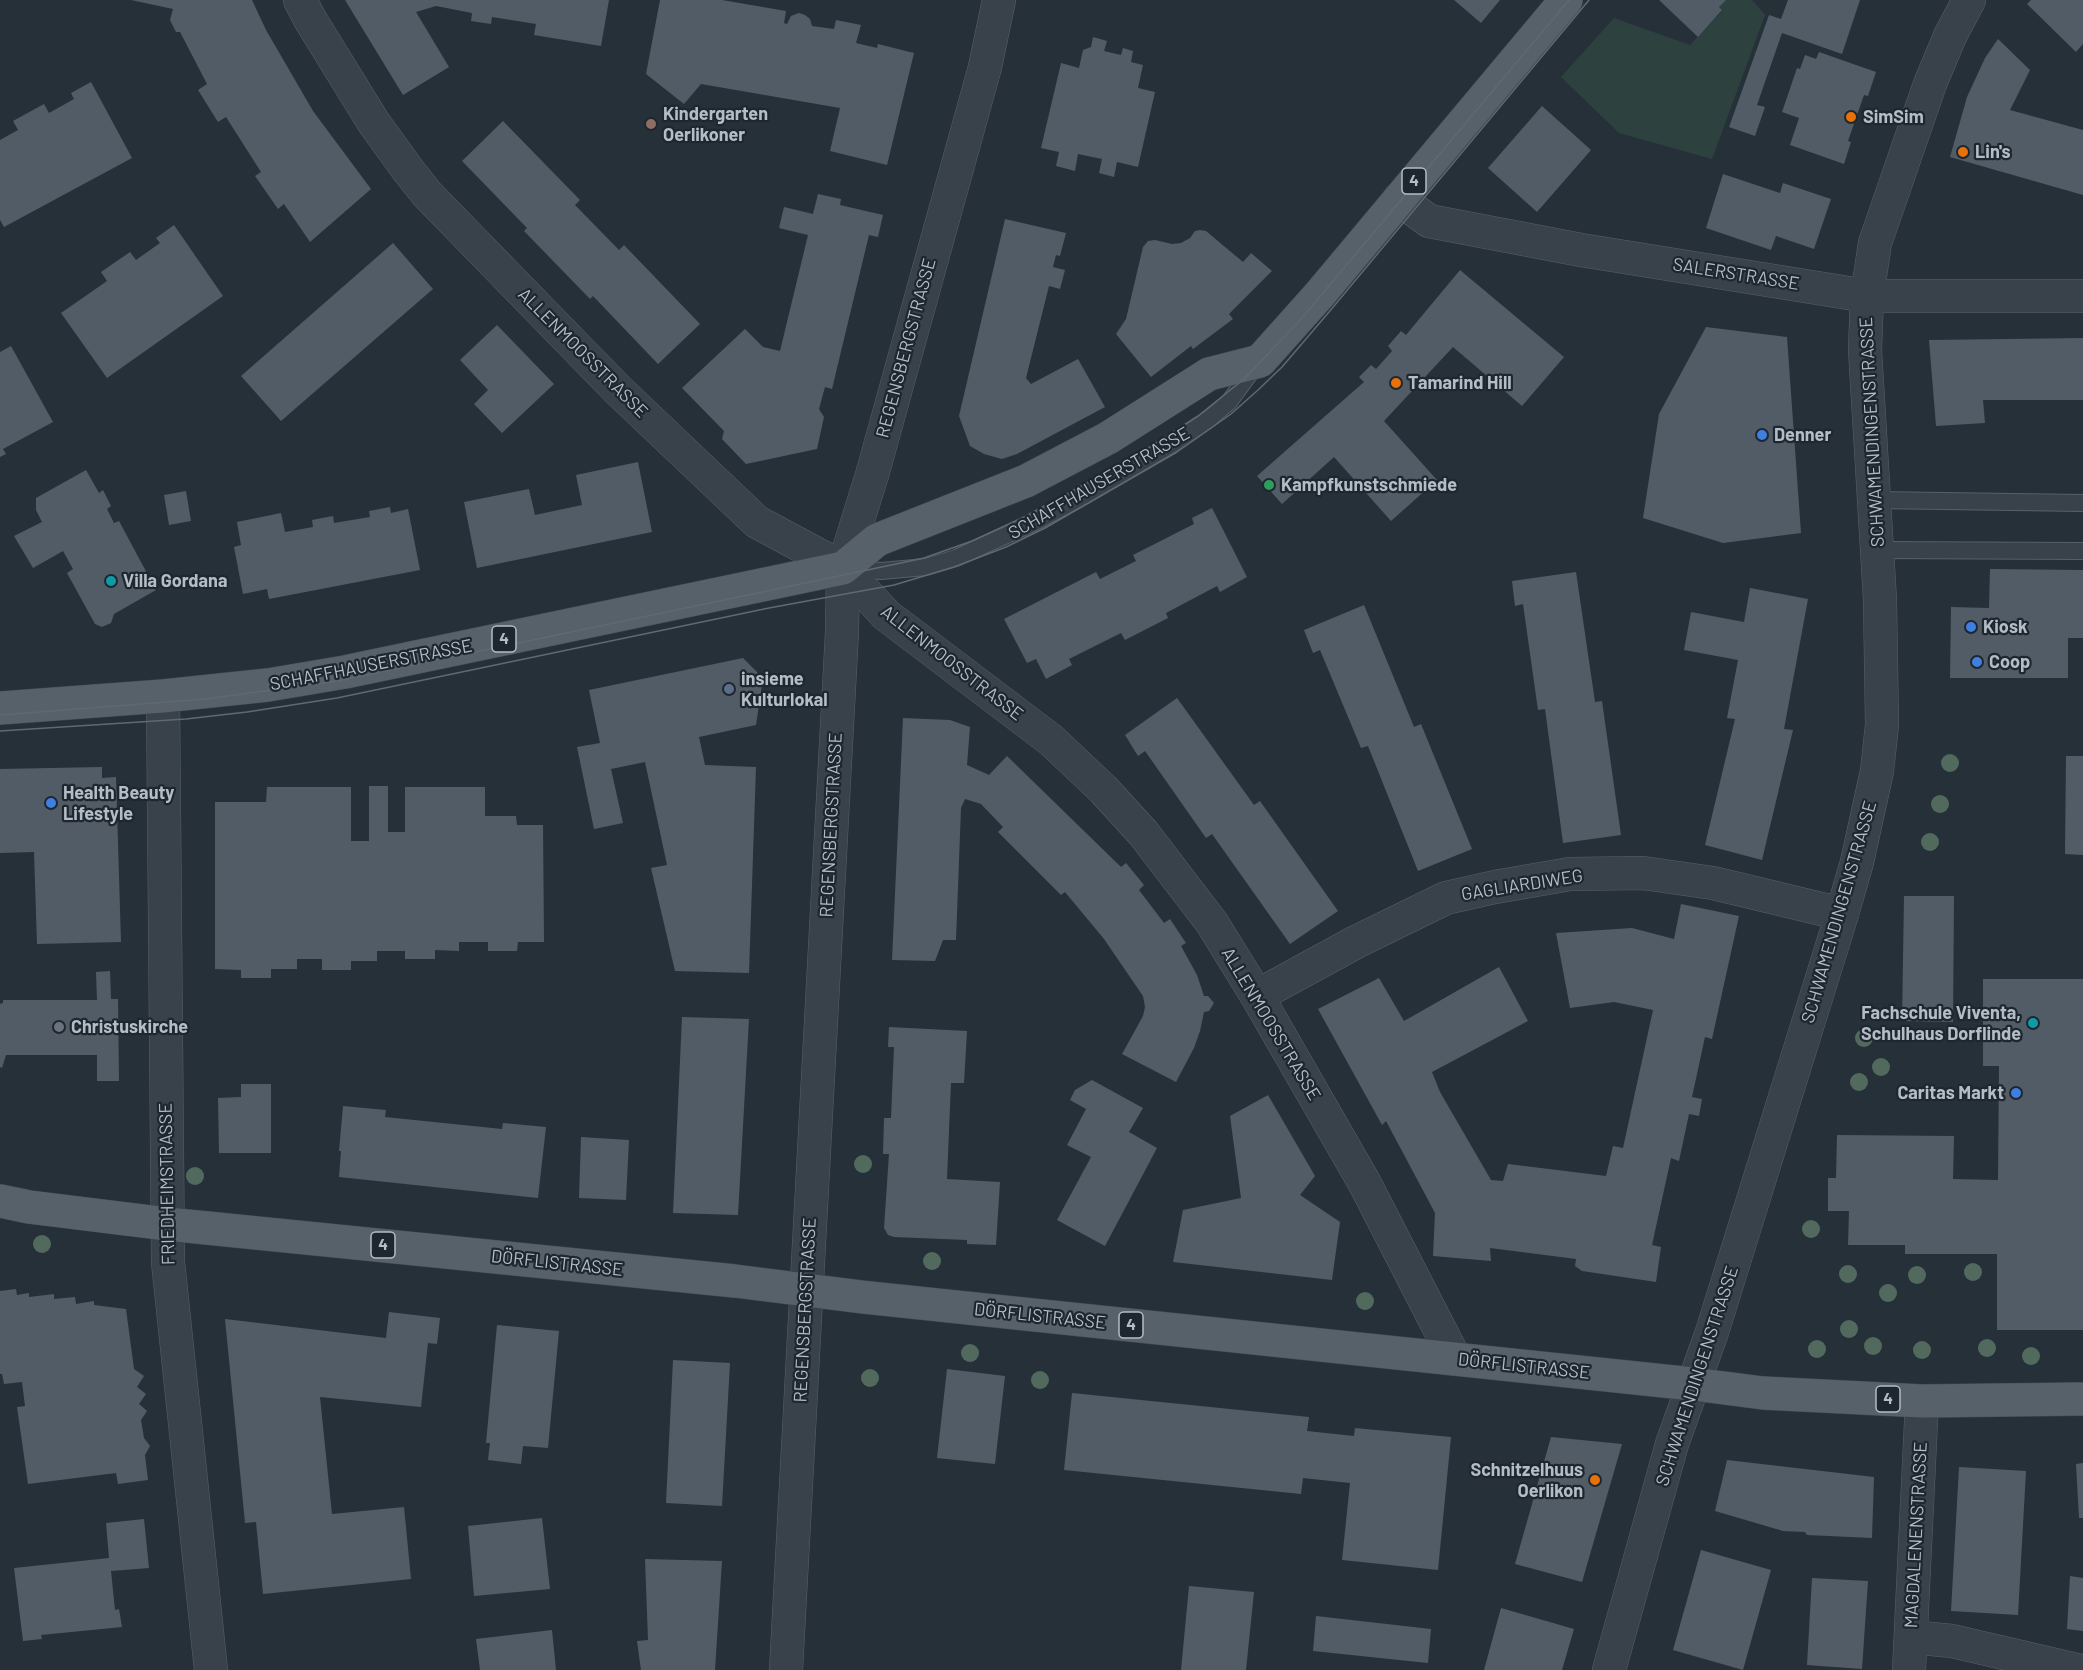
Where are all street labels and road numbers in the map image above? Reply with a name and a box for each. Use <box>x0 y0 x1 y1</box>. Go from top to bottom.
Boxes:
road number: 4 <box>1402 168 1426 194</box>
street label: SALERSTRASSE <box>1671 253 1801 295</box>
street label: REGENSBERGSTRASSE <box>872 256 940 440</box>
street label: ALLENMOOSSTRASSE <box>514 284 652 422</box>
street label: SCHWAMENDINGENSTRASSE <box>1855 316 1889 548</box>
street label: SCHAFFHAUSERSTRASSE <box>1005 422 1193 544</box>
street label: ALLENMOOSSTRASSE <box>877 601 1027 725</box>
road number: 4 <box>492 626 516 652</box>
street label: SCHAFFHAUSERSTRASSE <box>268 635 474 695</box>
street label: REGENSBERGSTRASSE <box>815 732 847 918</box>
street label: SCHWAMENDINGENSTRASSE <box>1797 798 1881 1026</box>
street label: GAGLIARDIWEG <box>1460 865 1584 905</box>
street label: ALLENMOOSSTRASSE <box>1217 944 1325 1104</box>
street label: FRIEDHEIMSTRASSE <box>155 1103 179 1265</box>
street label: REGENSBERGSTRASSE <box>789 1217 821 1403</box>
road number: 4 <box>371 1232 395 1258</box>
street label: DÖRFLISTRASSE <box>490 1245 624 1281</box>
street label: SCHWAMENDINGENSTRASSE <box>1651 1263 1743 1489</box>
street label: DÖRFLISTRASSE <box>973 1298 1107 1334</box>
road number: 4 <box>1119 1312 1143 1338</box>
street label: DÖRFLISTRASSE <box>1457 1348 1591 1384</box>
road number: 4 <box>1876 1386 1900 1412</box>
street label: MAGDALENENSTRASSE <box>1900 1441 1932 1629</box>

